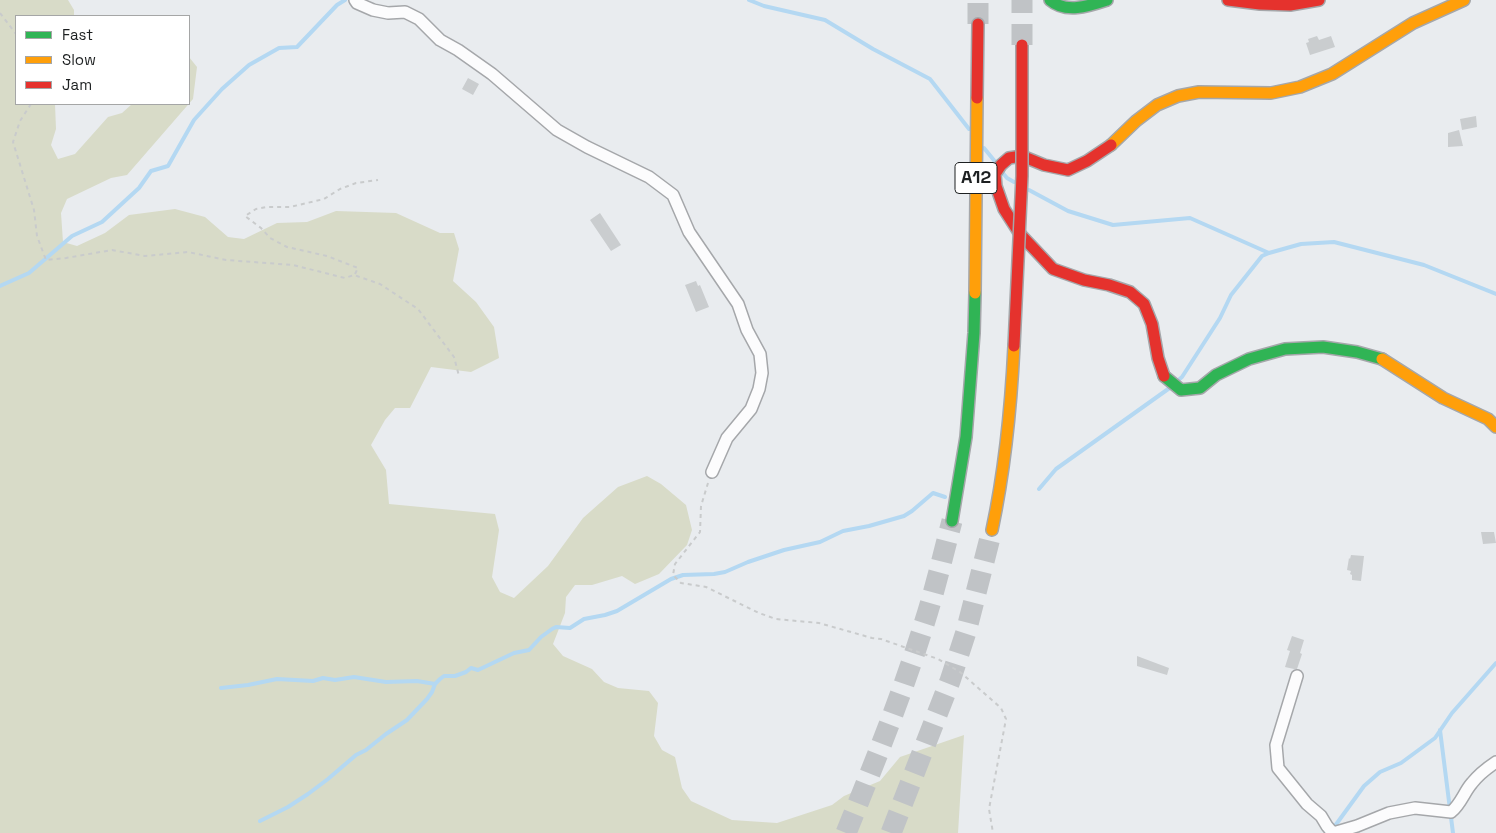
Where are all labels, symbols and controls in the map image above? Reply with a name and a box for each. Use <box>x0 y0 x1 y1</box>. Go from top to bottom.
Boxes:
legend <box>15 15 190 105</box>
text: Fast <box>62 25 93 44</box>
text: Slow <box>62 50 96 69</box>
text: Jam <box>62 75 92 94</box>
road number: A12 <box>955 162 997 194</box>

